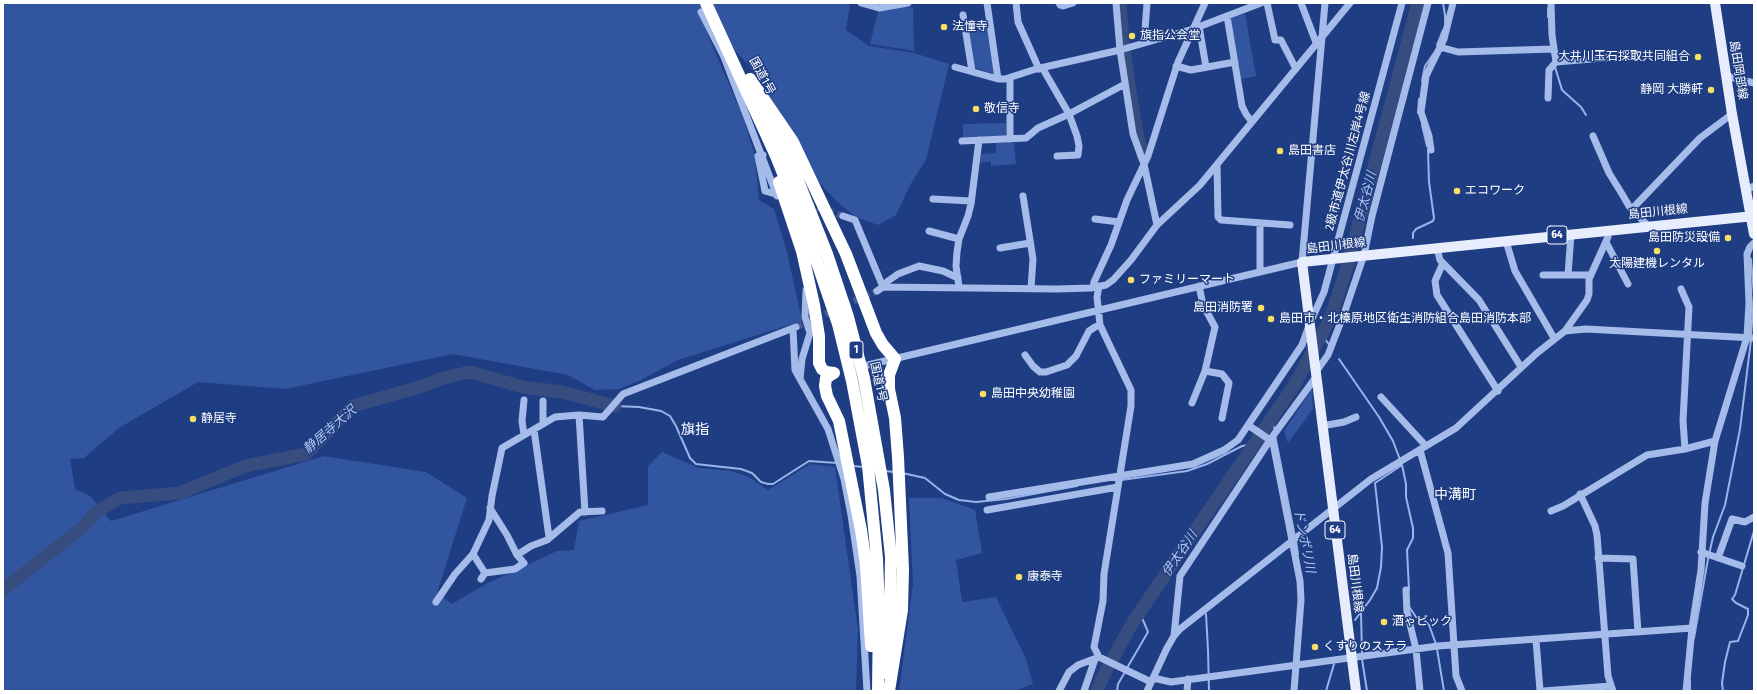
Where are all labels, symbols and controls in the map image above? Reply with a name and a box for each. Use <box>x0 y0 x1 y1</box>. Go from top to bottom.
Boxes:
place label: 法憧寺 <box>952 20 988 34</box>
marker: 法憧寺 <box>939 22 949 32</box>
place label: 旗指公会堂 <box>1140 29 1200 43</box>
marker: 旗指公会堂 <box>1127 31 1137 41</box>
street label: 島田岡部線 <box>1726 39 1750 101</box>
place label: 大井川玉石採取共同組合 <box>1558 50 1690 64</box>
marker: 大井川玉石採取共同組合 <box>1693 52 1703 62</box>
street label: 国道1号 <box>746 55 778 97</box>
place label: 静岡 大勝軒 <box>1640 83 1703 97</box>
marker: 静岡 大勝軒 <box>1706 85 1716 95</box>
street label: 2級市道伊太谷川左岸4号線 <box>1323 90 1373 232</box>
place label: 敬信寺 <box>984 102 1020 116</box>
marker: 敬信寺 <box>971 104 981 114</box>
place label: 島田書店 <box>1288 144 1336 158</box>
marker: 島田書店 <box>1275 146 1285 156</box>
water label: 伊太谷川 <box>1352 170 1380 224</box>
place label: エコワーク <box>1465 184 1525 198</box>
marker: エコワーク <box>1452 186 1462 196</box>
street label: 島田川根線 <box>1627 202 1689 222</box>
road number: 64 <box>1547 226 1567 244</box>
place label: 島田防災設備 <box>1648 231 1720 245</box>
marker: 島田防災設備 <box>1723 233 1733 243</box>
street label: 島田川根線 <box>1305 235 1367 257</box>
marker: 太陽建機レンタル <box>1652 246 1662 256</box>
place label: 太陽建機レンタル <box>1609 257 1705 271</box>
place label: ファミリーマート <box>1139 273 1235 287</box>
marker: ファミリーマート <box>1126 275 1136 285</box>
place label: 島田消防署 <box>1193 301 1253 315</box>
marker: 島田消防署 <box>1256 303 1266 313</box>
place label: 島田市・北榛原地区衛生消防組合島田消防本部 <box>1279 312 1531 326</box>
marker: 島田市・北榛原地区衛生消防組合島田消防本部 <box>1266 314 1276 324</box>
road number: 1 <box>849 341 863 359</box>
street label: 国道1号 <box>867 361 889 403</box>
place label: 島田中央幼稚園 <box>991 387 1075 401</box>
marker: 島田中央幼稚園 <box>978 389 988 399</box>
water label: 静居寺大沢 <box>300 403 360 457</box>
place label: 静居寺 <box>201 412 237 426</box>
marker: 静居寺 <box>188 414 198 424</box>
district label: 旗指 <box>681 422 709 438</box>
district label: 中溝町 <box>1434 487 1476 503</box>
water label: ドンボリ川 <box>1290 508 1318 574</box>
road number: 64 <box>1325 521 1345 539</box>
water label: 伊太谷川 <box>1159 528 1201 580</box>
street label: 島田川根線 <box>1344 552 1366 614</box>
place label: 康泰寺 <box>1027 570 1063 584</box>
marker: 康泰寺 <box>1014 572 1024 582</box>
place label: 酒ゃビック <box>1392 615 1452 629</box>
marker: 酒ゃビック <box>1379 617 1389 627</box>
place label: くすりのステラ <box>1323 640 1407 654</box>
marker: くすりのステラ <box>1310 642 1320 652</box>

